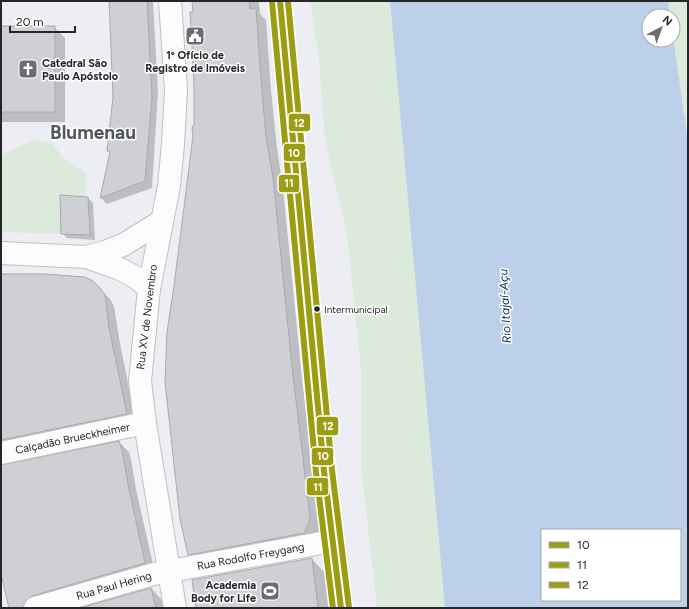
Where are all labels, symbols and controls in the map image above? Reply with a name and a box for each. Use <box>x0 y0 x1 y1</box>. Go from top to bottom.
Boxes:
scale bar <box>10 8 75 34</box>
north arrow <box>641 8 681 48</box>
text: N <box>660 13 675 29</box>
text: 20 m <box>16 15 44 29</box>
public building icon: 1º Ofício de Registro de Imóveis <box>184 25 206 47</box>
place label: 1º Ofício de Registro de Imóveis <box>145 49 245 75</box>
place label: Catedral São Paulo Apóstolo <box>42 57 119 83</box>
church icon: Catedral São Paulo Apóstolo <box>17 58 39 80</box>
line badge: 12 <box>288 113 311 132</box>
text: 12 <box>293 117 305 130</box>
district label: Blumenau <box>50 121 136 144</box>
line badge: 10 <box>283 143 306 162</box>
text: 10 <box>288 147 300 160</box>
line badge: 11 <box>278 174 300 193</box>
text: 11 <box>284 177 294 190</box>
street label: Rua XV de Novembro <box>134 264 160 370</box>
water label: Rio Itajaí-Açu <box>496 268 514 344</box>
place label: Intermunicipal <box>324 303 388 316</box>
marker: Intermunicipal <box>312 304 322 314</box>
line badge: 12 <box>316 416 339 436</box>
street label: Calçadão Brueckheimer <box>14 420 131 456</box>
text: 12 <box>322 420 334 433</box>
line badge: 10 <box>311 447 334 466</box>
text: 10 <box>317 450 329 463</box>
line badge: 11 <box>306 477 329 496</box>
text: 11 <box>313 481 323 494</box>
legend <box>541 529 681 601</box>
text: 10 <box>577 538 590 552</box>
street label: Rua Rodolfo Freygang <box>196 540 305 572</box>
text: 11 <box>577 558 587 572</box>
street label: Rua Paul Hering <box>75 569 153 602</box>
text: 12 <box>577 578 589 592</box>
place label: Academia Body for Life <box>191 579 256 605</box>
sports icon: Academia Body for Life <box>259 580 281 602</box>

